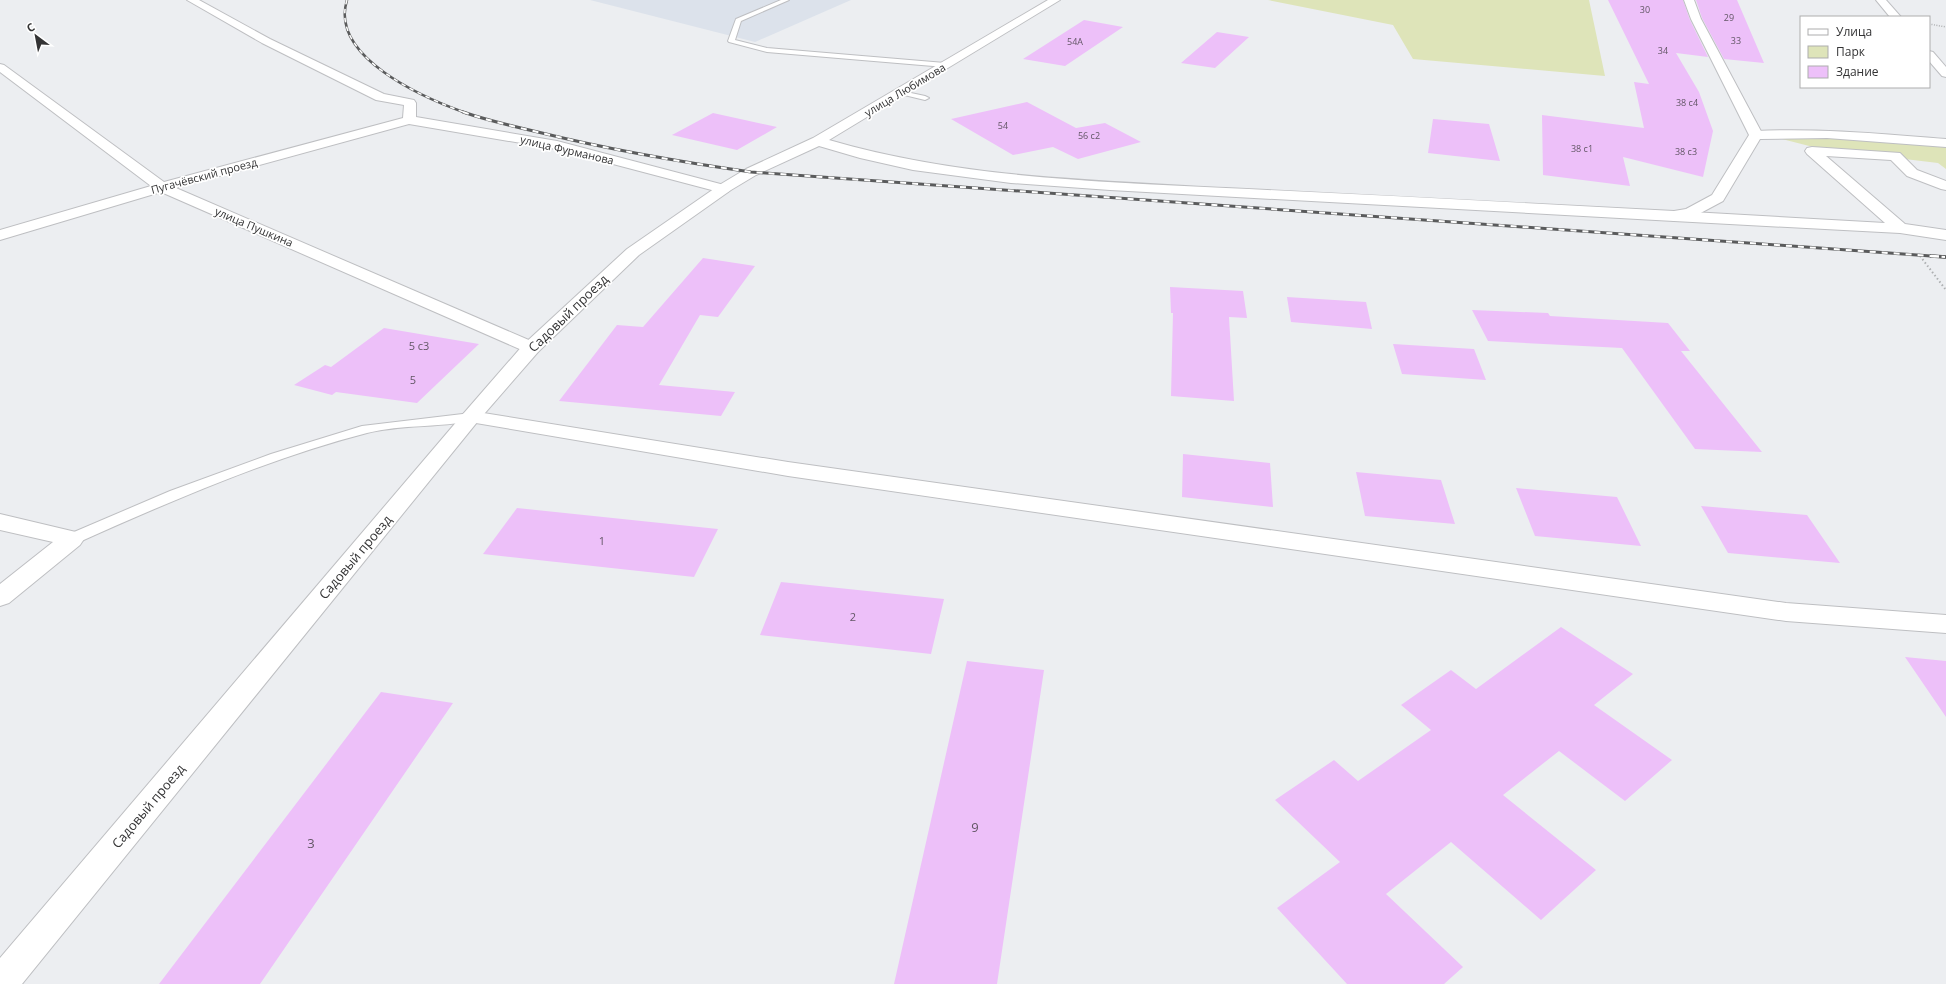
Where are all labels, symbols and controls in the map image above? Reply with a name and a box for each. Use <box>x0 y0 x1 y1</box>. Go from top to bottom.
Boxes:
house number: 30 <box>1640 3 1650 16</box>
house number: 29 <box>1724 11 1734 24</box>
north arrow <box>16 16 56 56</box>
legend <box>1800 16 1930 88</box>
text: С <box>23 19 37 35</box>
text: Улица <box>1836 23 1872 40</box>
house number: 33 <box>1731 34 1741 47</box>
house number: 54А <box>1067 35 1083 48</box>
text: Парк <box>1836 43 1866 60</box>
house number: 34 <box>1658 44 1668 57</box>
street label: улица Любимова <box>861 59 948 120</box>
text: Здание <box>1836 63 1879 80</box>
house number: 38 с4 <box>1676 96 1698 109</box>
house number: 54 <box>998 119 1008 132</box>
house number: 56 с2 <box>1078 129 1100 142</box>
street label: улица Фурманова <box>519 131 616 168</box>
house number: 38 с1 <box>1571 142 1593 155</box>
house number: 38 с3 <box>1675 145 1697 158</box>
street label: Пугачёвский проезд <box>149 154 259 197</box>
street label: улица Пушкина <box>213 203 296 250</box>
street label: Садовый проезд <box>524 270 612 356</box>
house number: 5 с3 <box>409 338 429 353</box>
house number: 5 <box>410 372 416 387</box>
street label: Садовый проезд <box>314 511 396 603</box>
house number: 1 <box>599 533 605 548</box>
house number: 2 <box>850 609 856 624</box>
street label: Садовый проезд <box>107 760 189 852</box>
house number: 9 <box>971 818 979 836</box>
house number: 3 <box>307 834 315 852</box>

